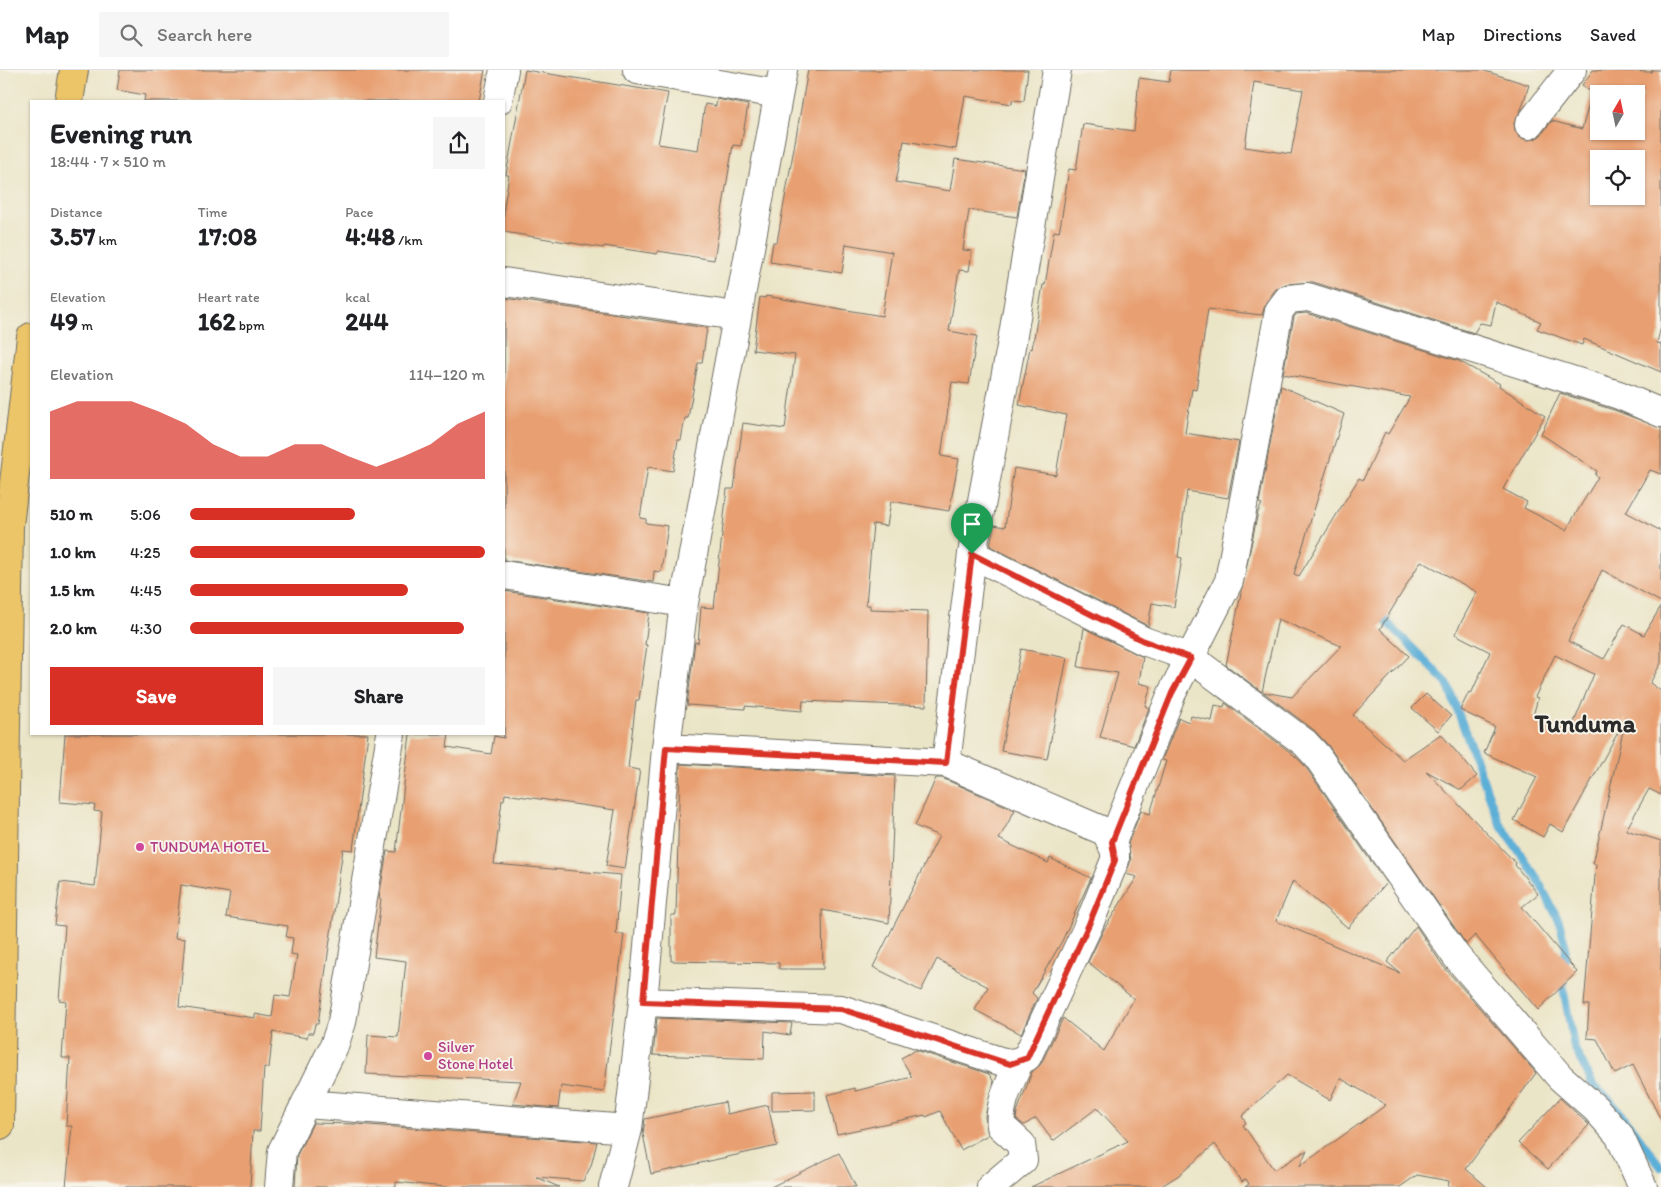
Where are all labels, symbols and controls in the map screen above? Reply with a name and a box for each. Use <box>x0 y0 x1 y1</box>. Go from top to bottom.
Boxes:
search box <box>99 12 449 57</box>
text: Map <box>25 20 69 49</box>
icon: search <box>117 21 145 49</box>
text: Search here <box>157 23 252 46</box>
text: Map <box>1422 24 1455 46</box>
text: Directions <box>1483 24 1562 46</box>
text: Saved <box>1590 24 1636 46</box>
north arrow <box>1590 85 1645 140</box>
map controls <box>1590 85 1645 205</box>
text: Evening run <box>50 116 192 150</box>
button: share <box>433 117 485 169</box>
button: locate <box>1590 150 1645 205</box>
text: 18:44 · 7 × 510 m <box>50 152 166 171</box>
text: Distance <box>50 204 102 221</box>
text: Time <box>198 204 228 221</box>
text: Pace <box>345 204 373 221</box>
text: 3.57 <box>50 221 95 251</box>
text: 17:08 <box>198 221 257 251</box>
text: 4:48 <box>345 221 395 251</box>
text: km <box>95 232 117 249</box>
text: /km <box>395 232 423 249</box>
text: Elevation <box>50 289 106 306</box>
text: Heart rate <box>198 289 260 306</box>
text: kcal <box>345 289 370 306</box>
text: 49 <box>50 306 78 336</box>
text: 162 <box>198 306 236 336</box>
text: 244 <box>345 306 389 336</box>
text: m <box>78 317 93 334</box>
text: bpm <box>236 317 265 334</box>
text: Elevation <box>50 365 114 384</box>
text: 114–120 m <box>409 365 485 384</box>
pin <box>951 503 993 554</box>
text: 510 m <box>50 505 93 524</box>
text: 5:06 <box>130 505 161 524</box>
icon: arrive <box>958 510 986 538</box>
text: 1.0 km <box>50 543 96 562</box>
text: 4:25 <box>130 543 160 562</box>
text: 1.5 km <box>50 581 95 600</box>
text: 4:45 <box>130 581 162 600</box>
text: 2.0 km <box>50 619 97 638</box>
text: 4:30 <box>130 619 162 638</box>
button: Save <box>50 667 263 725</box>
button: Share <box>273 667 485 725</box>
district label: Tunduma <box>1533 708 1637 738</box>
place label: TUNDUMA HOTEL <box>150 838 269 856</box>
marker: TUNDUMA HOTEL <box>134 841 146 853</box>
place label: Silver Stone Hotel <box>438 1038 514 1073</box>
marker: Silver Stone Hotel <box>422 1050 434 1062</box>

